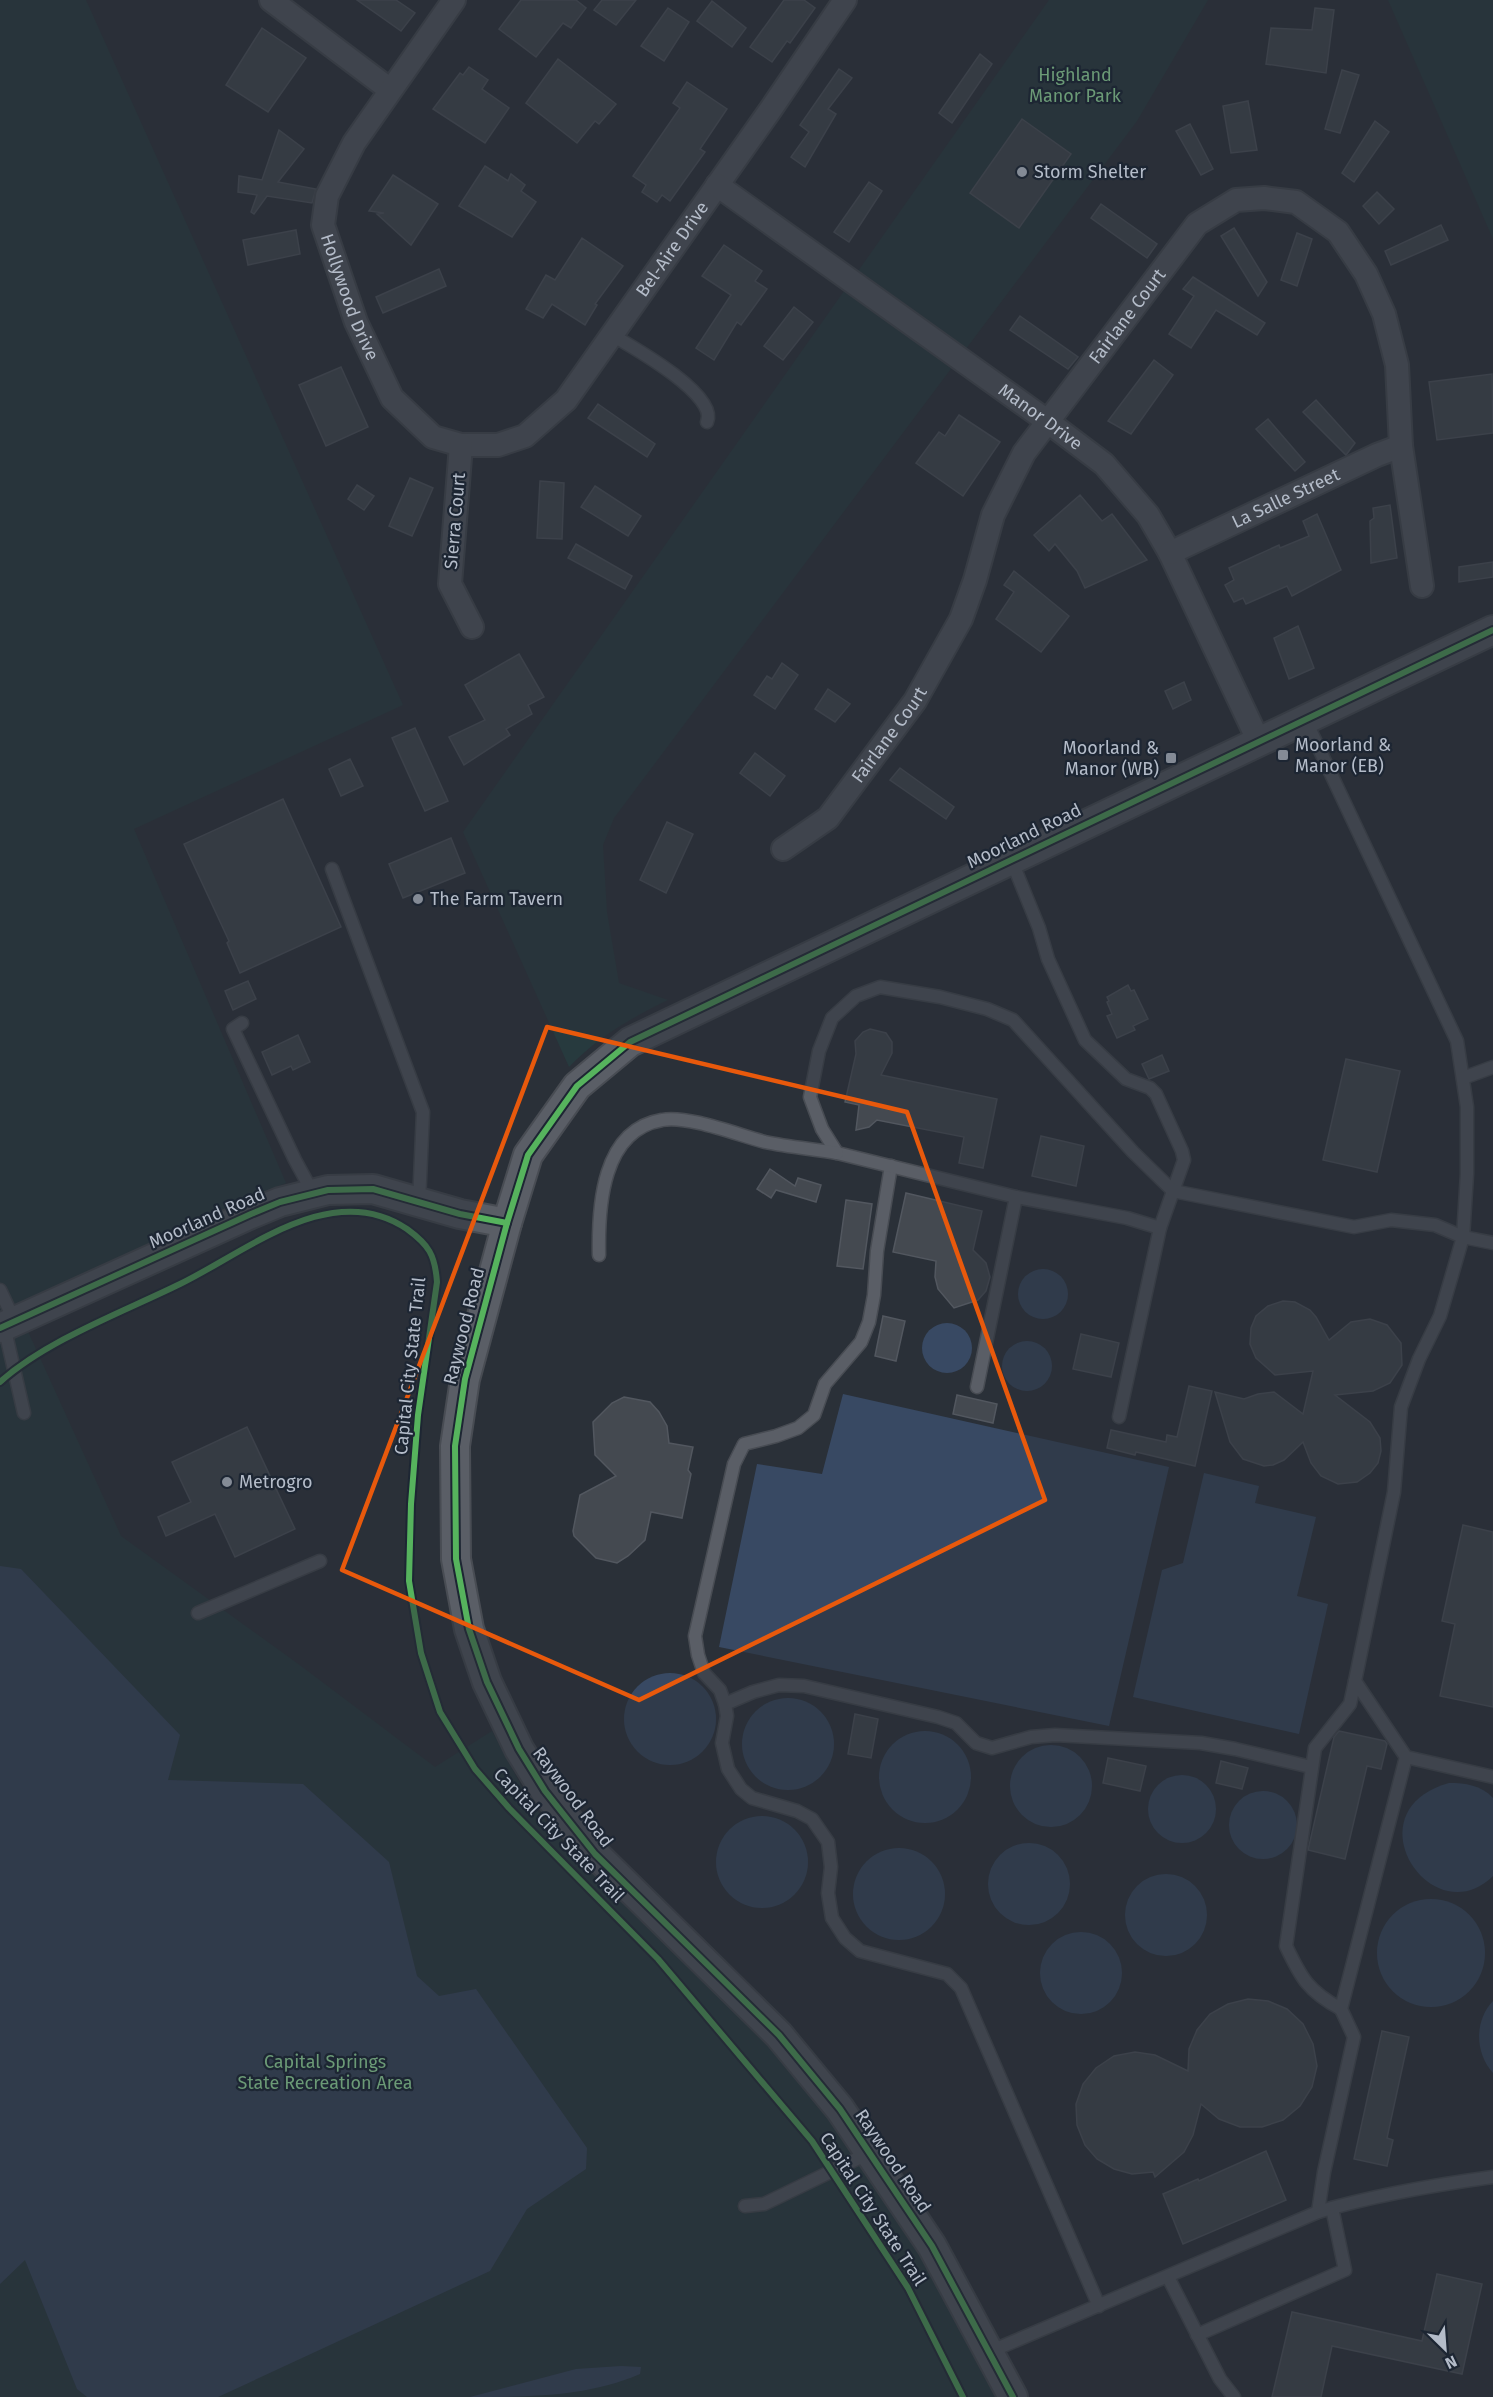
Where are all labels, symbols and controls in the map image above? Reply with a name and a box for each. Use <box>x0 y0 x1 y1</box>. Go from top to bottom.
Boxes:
park label: Highland Manor Park <box>1029 64 1122 107</box>
place label: Storm Shelter <box>1034 161 1146 183</box>
marker: Storm Shelter <box>1015 165 1029 179</box>
street label: Bel-Aire Drive <box>631 197 713 301</box>
street label: Hollywood Drive <box>316 231 384 364</box>
street label: Fairlane Court <box>1084 264 1171 368</box>
street label: Manor Drive <box>994 379 1087 455</box>
street label: La Salle Street <box>1228 463 1344 533</box>
street label: Sierra Court <box>440 471 470 570</box>
street label: Fairlane Court <box>847 683 932 787</box>
place label: Moorland & Manor (EB) <box>1295 734 1391 777</box>
place label: Moorland & Manor (WB) <box>1063 737 1159 780</box>
marker: Moorland & Manor (EB) <box>1276 748 1290 762</box>
marker: Moorland & Manor (WB) <box>1164 751 1178 765</box>
street label: Moorland Road <box>963 799 1085 873</box>
place label: The Farm Tavern <box>430 888 563 910</box>
marker: The Farm Tavern <box>411 892 425 906</box>
street label: Moorland Road <box>146 1183 268 1253</box>
street label: Raywood Road <box>439 1265 489 1387</box>
street label: Capital City State Trail <box>390 1276 430 1456</box>
place label: Metrogro <box>239 1471 313 1493</box>
marker: Metrogro <box>220 1475 234 1489</box>
street label: Raywood Road <box>528 1742 618 1852</box>
street label: Capital City State Trail <box>489 1763 629 1907</box>
park label: Capital Springs State Recreation Area <box>237 2051 413 2094</box>
street label: Raywood Road <box>850 2105 936 2217</box>
street label: Capital City State Trail <box>815 2128 931 2290</box>
north arrow <box>1415 2319 1475 2379</box>
text: N <box>1442 2351 1460 2373</box>

